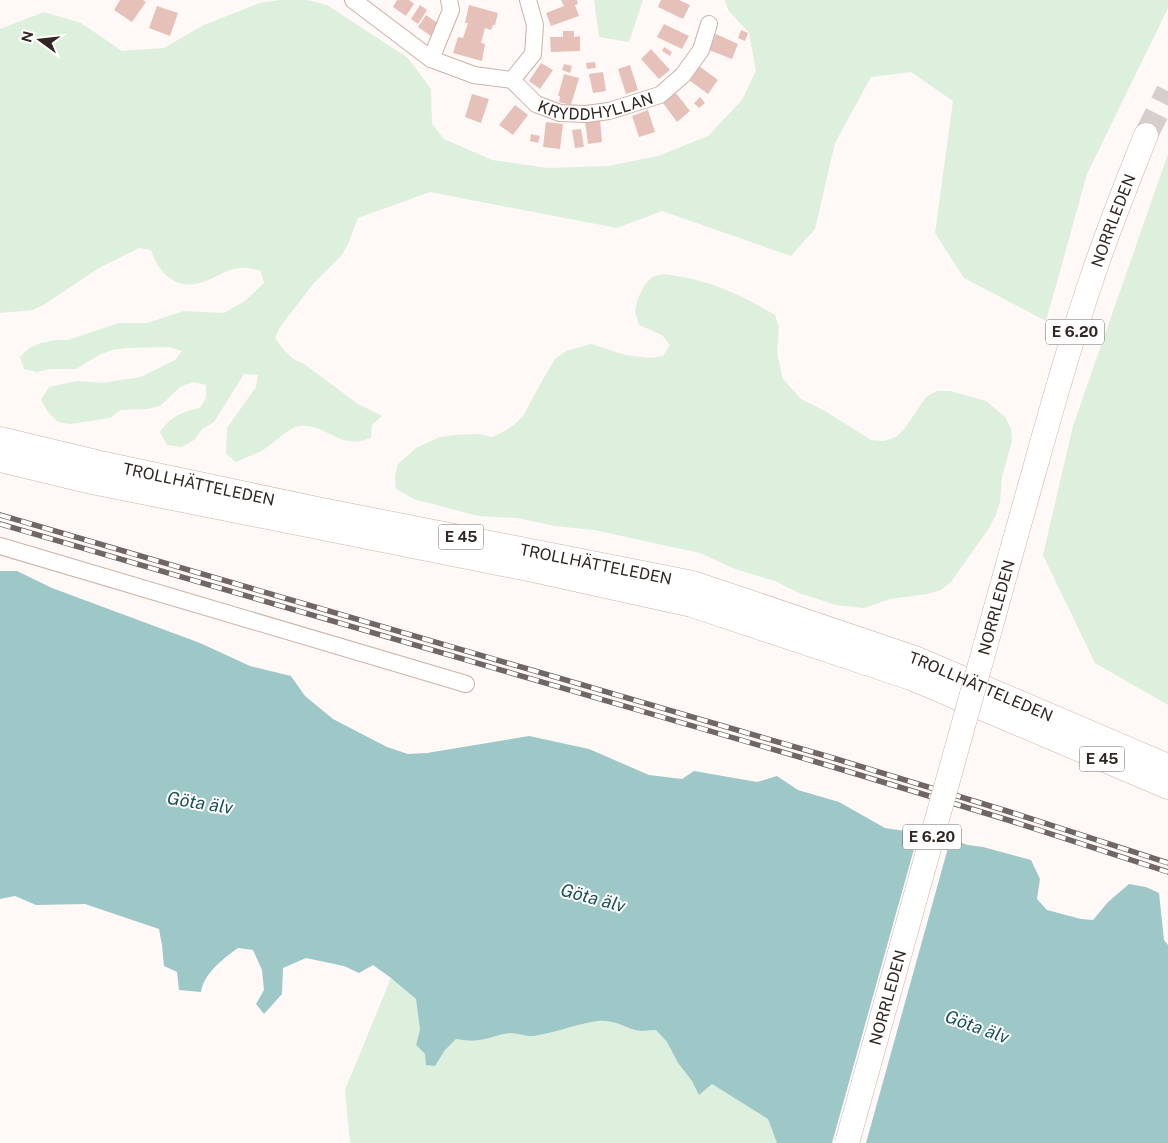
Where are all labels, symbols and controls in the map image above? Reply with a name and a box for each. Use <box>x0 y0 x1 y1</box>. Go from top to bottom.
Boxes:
north arrow <box>15 15 65 65</box>
text: N <box>18 29 37 44</box>
street label: KRYDDHYLLAN <box>535 89 656 124</box>
street label: NORRLEDEN <box>1087 171 1140 270</box>
road number: E 6.20 <box>1046 320 1104 344</box>
street label: TROLLHÄTTELEDEN <box>121 459 276 510</box>
road number: E 45 <box>438 524 484 550</box>
street label: TROLLHÄTTELEDEN <box>518 540 674 589</box>
street label: NORRLEDEN <box>974 558 1019 657</box>
street label: TROLLHÄTTELEDEN <box>907 648 1056 726</box>
road number: E 45 <box>1080 746 1124 772</box>
water label: Göta älv <box>166 787 235 818</box>
road number: E 6.20 <box>903 824 961 850</box>
water label: Göta älv <box>558 879 628 916</box>
street label: NORRLEDEN <box>866 948 910 1047</box>
water label: Göta älv <box>942 1005 1012 1048</box>

